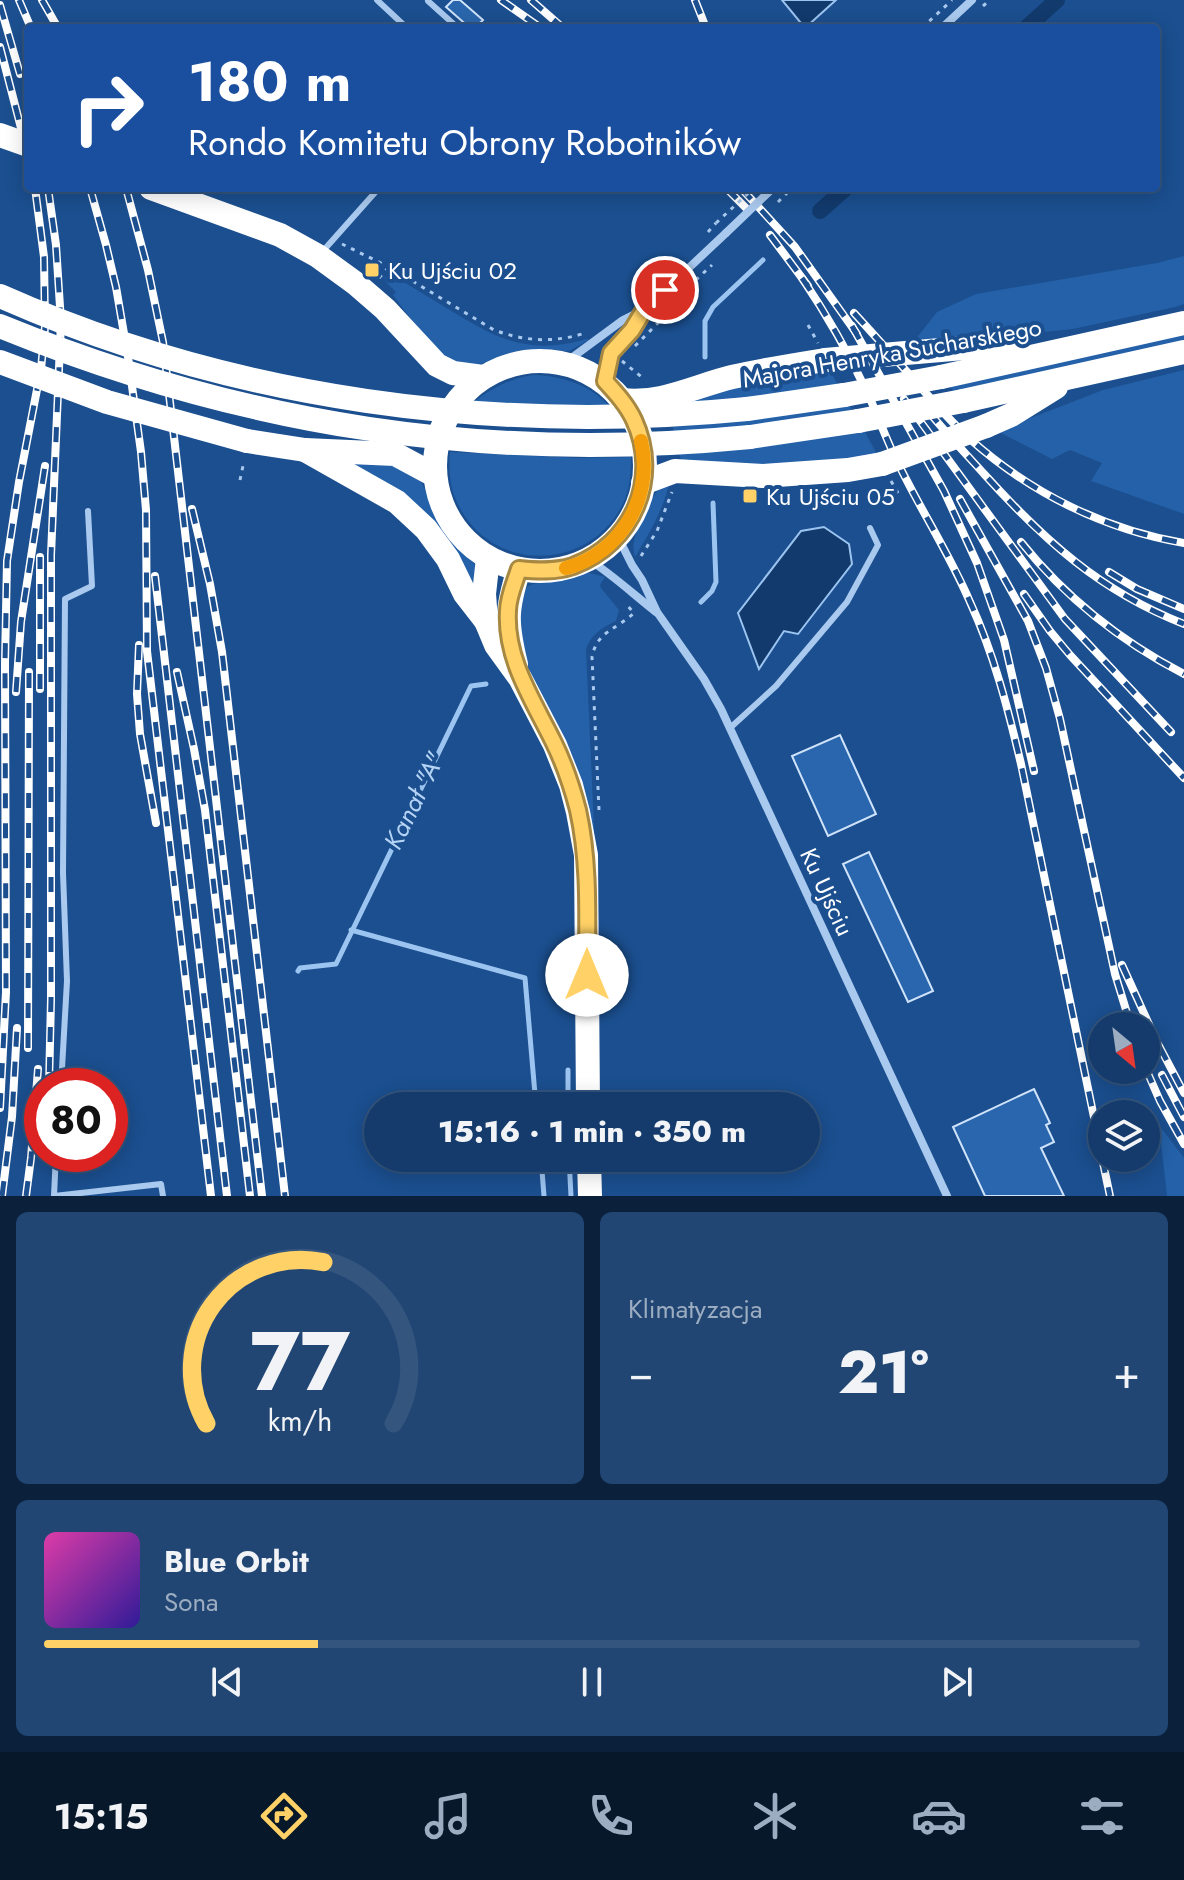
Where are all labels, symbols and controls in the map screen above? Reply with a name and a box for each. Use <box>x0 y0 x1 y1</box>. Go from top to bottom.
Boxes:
text: 180 m <box>188 41 351 122</box>
icon: right <box>56 56 160 160</box>
text: Rondo Komitetu Obrony Robotników <box>188 116 741 168</box>
place label: Ku Ujściu 02 <box>388 253 517 288</box>
pin <box>631 256 699 324</box>
marker: Ku Ujściu 02 <box>363 261 381 279</box>
icon: arrive <box>643 268 687 312</box>
street label: Majora Henryka Sucharskiego <box>740 309 1044 397</box>
place label: Ku Ujściu 05 <box>766 479 895 514</box>
marker: Ku Ujściu 05 <box>741 487 759 505</box>
water label: Kanał "A" <box>374 745 454 856</box>
street label: Ku Ujściu <box>791 842 863 942</box>
position arrow <box>545 933 629 1017</box>
north arrow <box>1088 1012 1160 1084</box>
map controls <box>1088 1012 1160 1172</box>
speed limit sign: 80 <box>24 1068 128 1172</box>
button: layers <box>1088 1100 1160 1172</box>
text: 15:16 · 1 min · 350 m <box>438 1110 746 1153</box>
text: Klimatyzacja <box>628 1290 763 1328</box>
text: 77 <box>250 1301 350 1421</box>
text: 21° <box>838 1329 929 1416</box>
text: − <box>628 1341 654 1405</box>
text: + <box>1113 1341 1140 1405</box>
text: km/h <box>268 1400 332 1442</box>
text: Blue Orbit <box>164 1540 309 1583</box>
text: Sona <box>164 1583 219 1621</box>
icon: previous <box>205 1660 249 1704</box>
icon: pause <box>570 1660 614 1704</box>
icon: next <box>935 1660 979 1704</box>
icon: directions <box>256 1788 312 1844</box>
icon: music <box>420 1788 476 1844</box>
icon: phone <box>583 1788 639 1844</box>
icon: climate <box>747 1788 803 1844</box>
icon: car <box>911 1788 967 1844</box>
icon: filters <box>1074 1788 1130 1844</box>
text: 15:15 <box>54 1790 148 1842</box>

